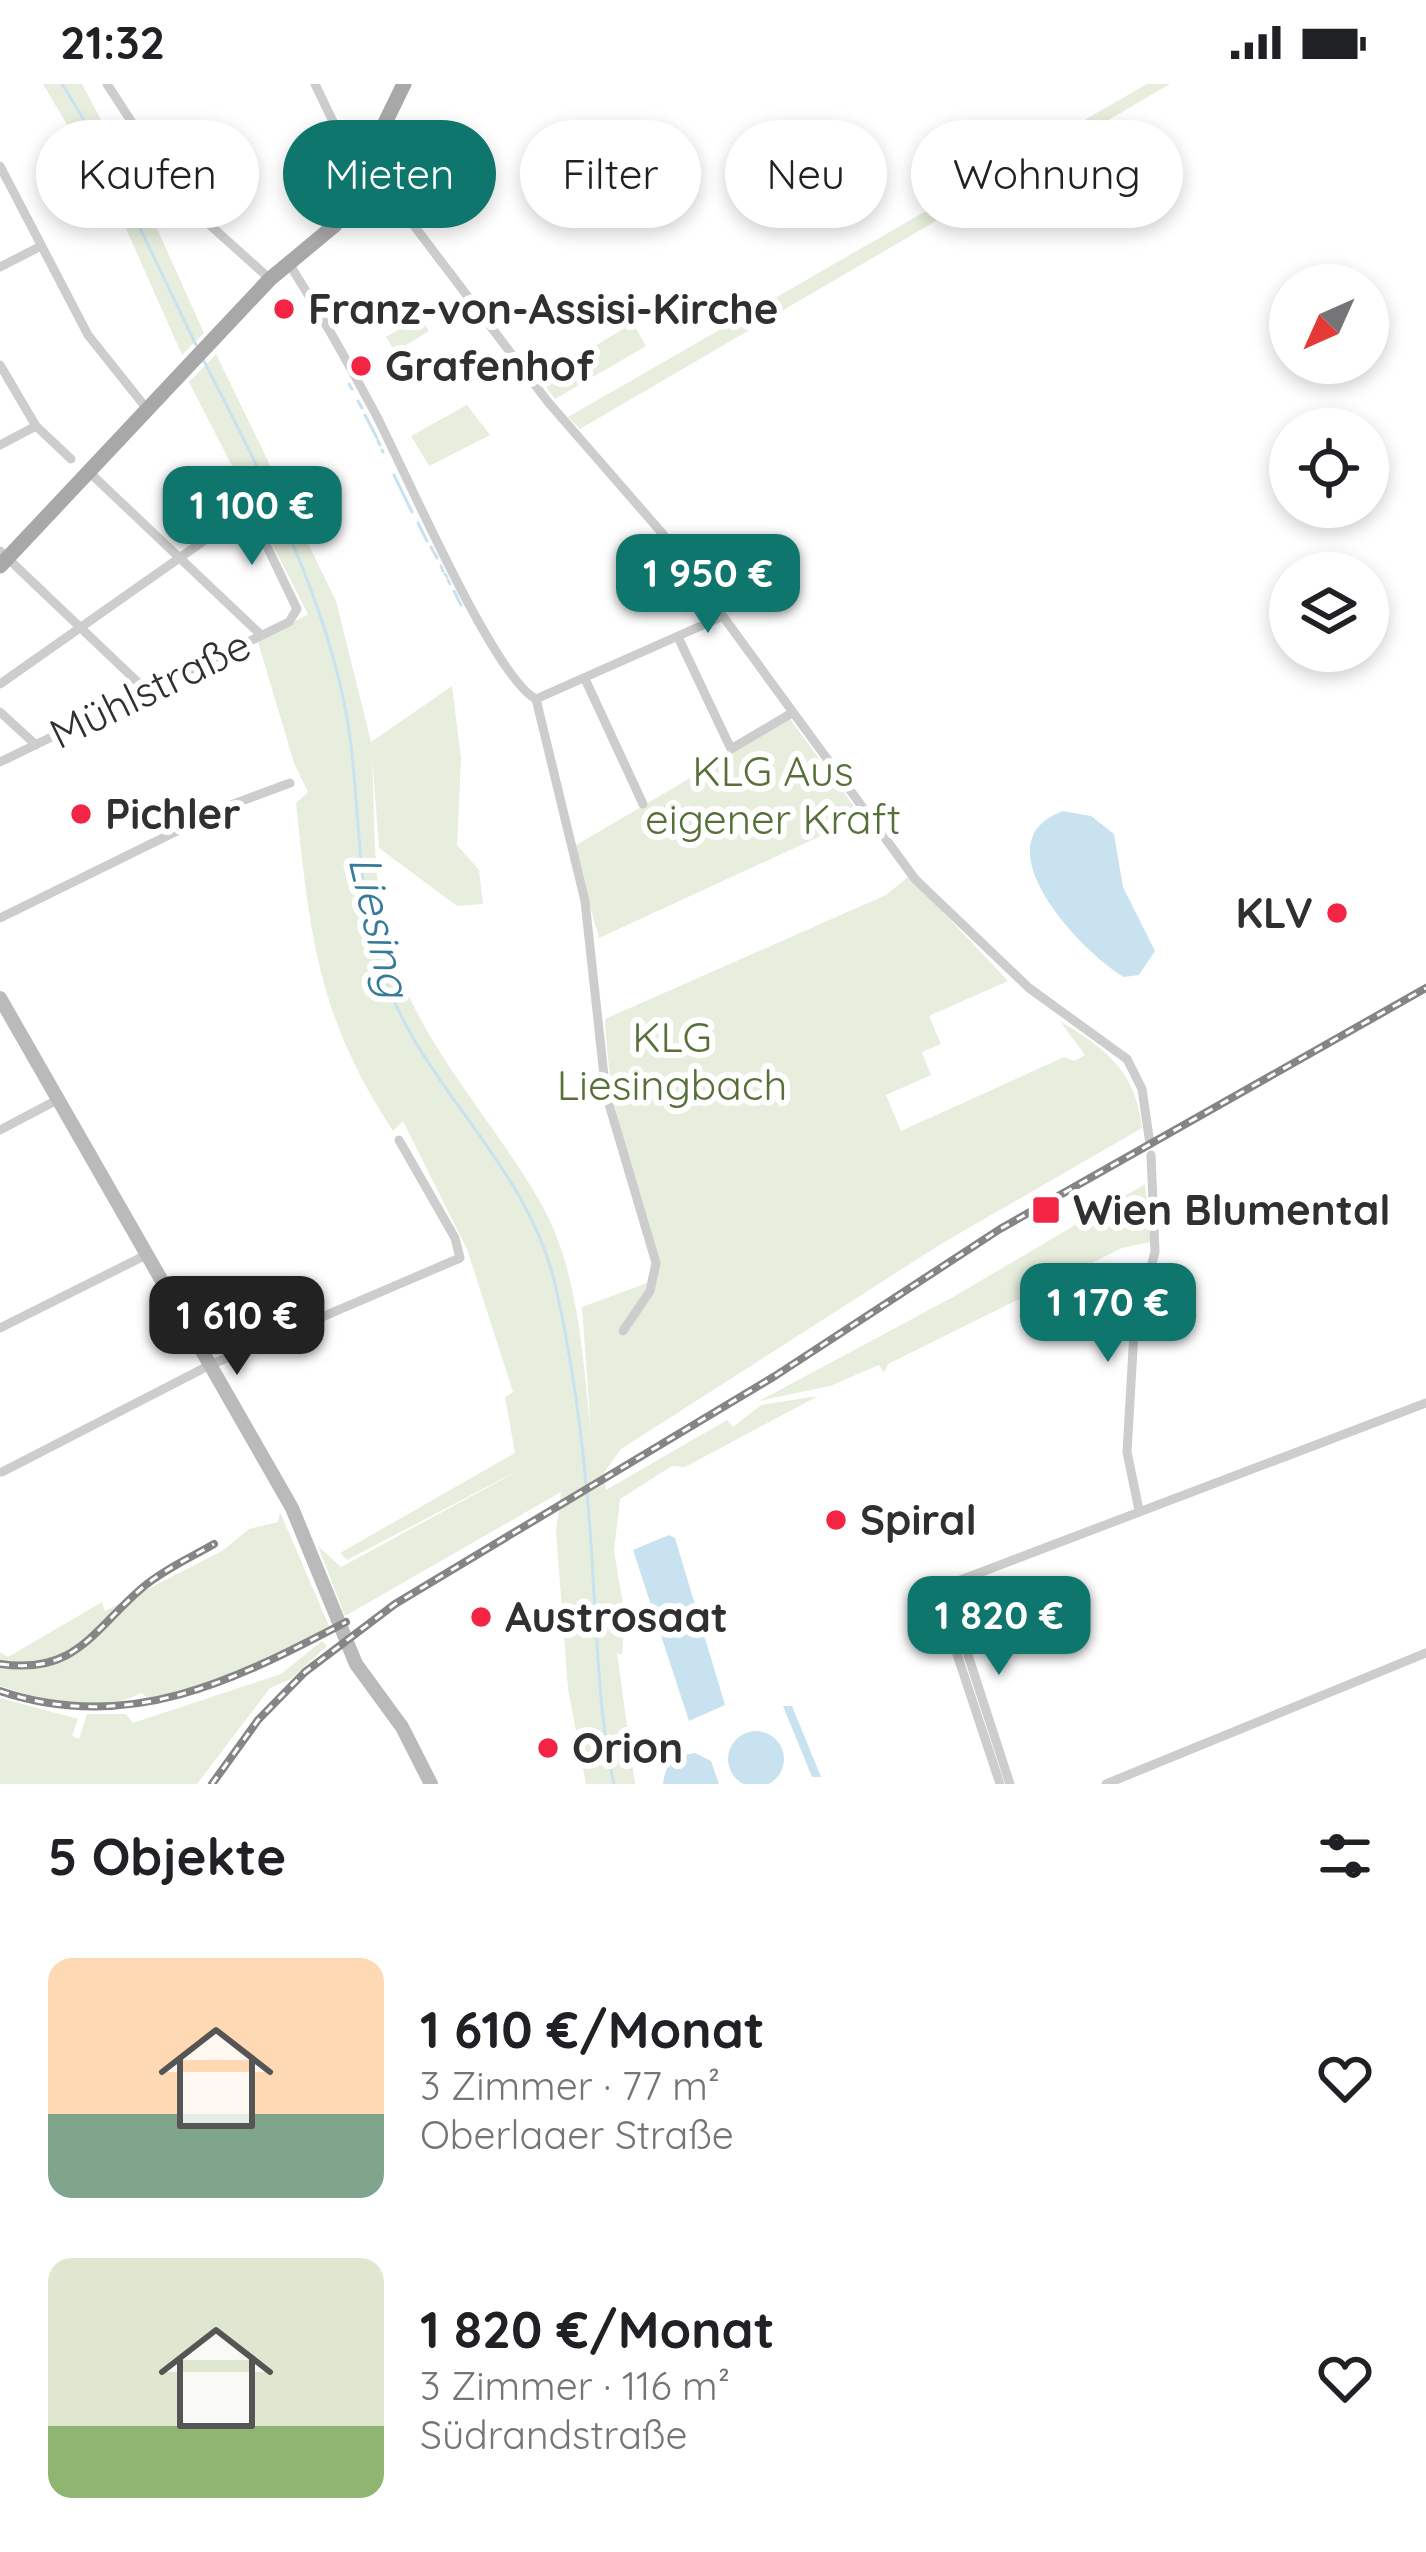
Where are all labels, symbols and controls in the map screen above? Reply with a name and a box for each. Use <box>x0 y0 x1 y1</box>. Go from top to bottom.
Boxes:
text: 21:32 <box>60 14 165 70</box>
chip: Kaufen <box>36 120 259 228</box>
chip: Mieten <box>283 120 496 228</box>
chip: Filter <box>520 120 701 228</box>
chip: Neu <box>725 120 887 228</box>
chip: Wohnung <box>911 120 1183 228</box>
north arrow <box>1269 264 1389 384</box>
map controls <box>1269 264 1389 672</box>
place label: Franz-von-Assisi-Kirche <box>308 282 779 335</box>
marker: Franz-von-Assisi-Kirche <box>271 296 297 322</box>
place label: Grafenhof <box>385 339 595 392</box>
marker: Grafenhof <box>348 353 374 379</box>
button: locate <box>1269 408 1389 528</box>
pin: 1 100 € <box>141 466 363 568</box>
text: 1 100 € <box>190 480 314 529</box>
pin: 1 950 € <box>597 534 819 636</box>
text: 1 950 € <box>643 548 773 597</box>
button: layers <box>1269 552 1389 672</box>
street label: Mühlstraße <box>41 617 259 760</box>
park label: KLG Aus eigener Kraft <box>645 744 901 845</box>
place label: Pichler <box>105 787 241 840</box>
marker: Pichler <box>68 801 94 827</box>
water label: Liesing <box>338 849 425 1005</box>
place label: KLV <box>1236 886 1313 939</box>
marker: KLV <box>1324 900 1350 926</box>
park label: KLG Liesingbach <box>557 1010 787 1111</box>
place label: Wien Blumental <box>1073 1183 1391 1236</box>
marker: Wien Blumental <box>1030 1194 1062 1226</box>
pin: 1 170 € <box>997 1263 1219 1365</box>
pin: 1 610 € <box>126 1276 348 1378</box>
text: 1 170 € <box>1047 1277 1169 1326</box>
text: 1 610 € <box>176 1290 298 1339</box>
place label: Spiral <box>860 1493 977 1546</box>
marker: Spiral <box>823 1507 849 1533</box>
pin: 1 820 € <box>888 1576 1110 1678</box>
place label: Austrosaat <box>505 1590 728 1643</box>
text: 1 820 € <box>935 1590 1063 1639</box>
marker: Austrosaat <box>468 1604 494 1630</box>
place label: Orion <box>572 1721 683 1774</box>
marker: Orion <box>535 1735 561 1761</box>
icon: filters <box>1312 1823 1378 1889</box>
text: 5 Objekte <box>48 1824 286 1888</box>
text: 1 610 €/Monat <box>420 1997 765 2061</box>
icon: home <box>144 2006 288 2150</box>
icon: heart <box>1312 2045 1378 2111</box>
text: 3 Zimmer · 77 m² <box>420 2061 720 2110</box>
text: Oberlaaer Straße <box>420 2110 734 2159</box>
text: 1 820 €/Monat <box>420 2297 775 2361</box>
icon: home <box>144 2306 288 2450</box>
icon: heart <box>1312 2345 1378 2411</box>
text: 3 Zimmer · 116 m² <box>420 2361 730 2410</box>
text: Südrandstraße <box>420 2410 687 2459</box>

